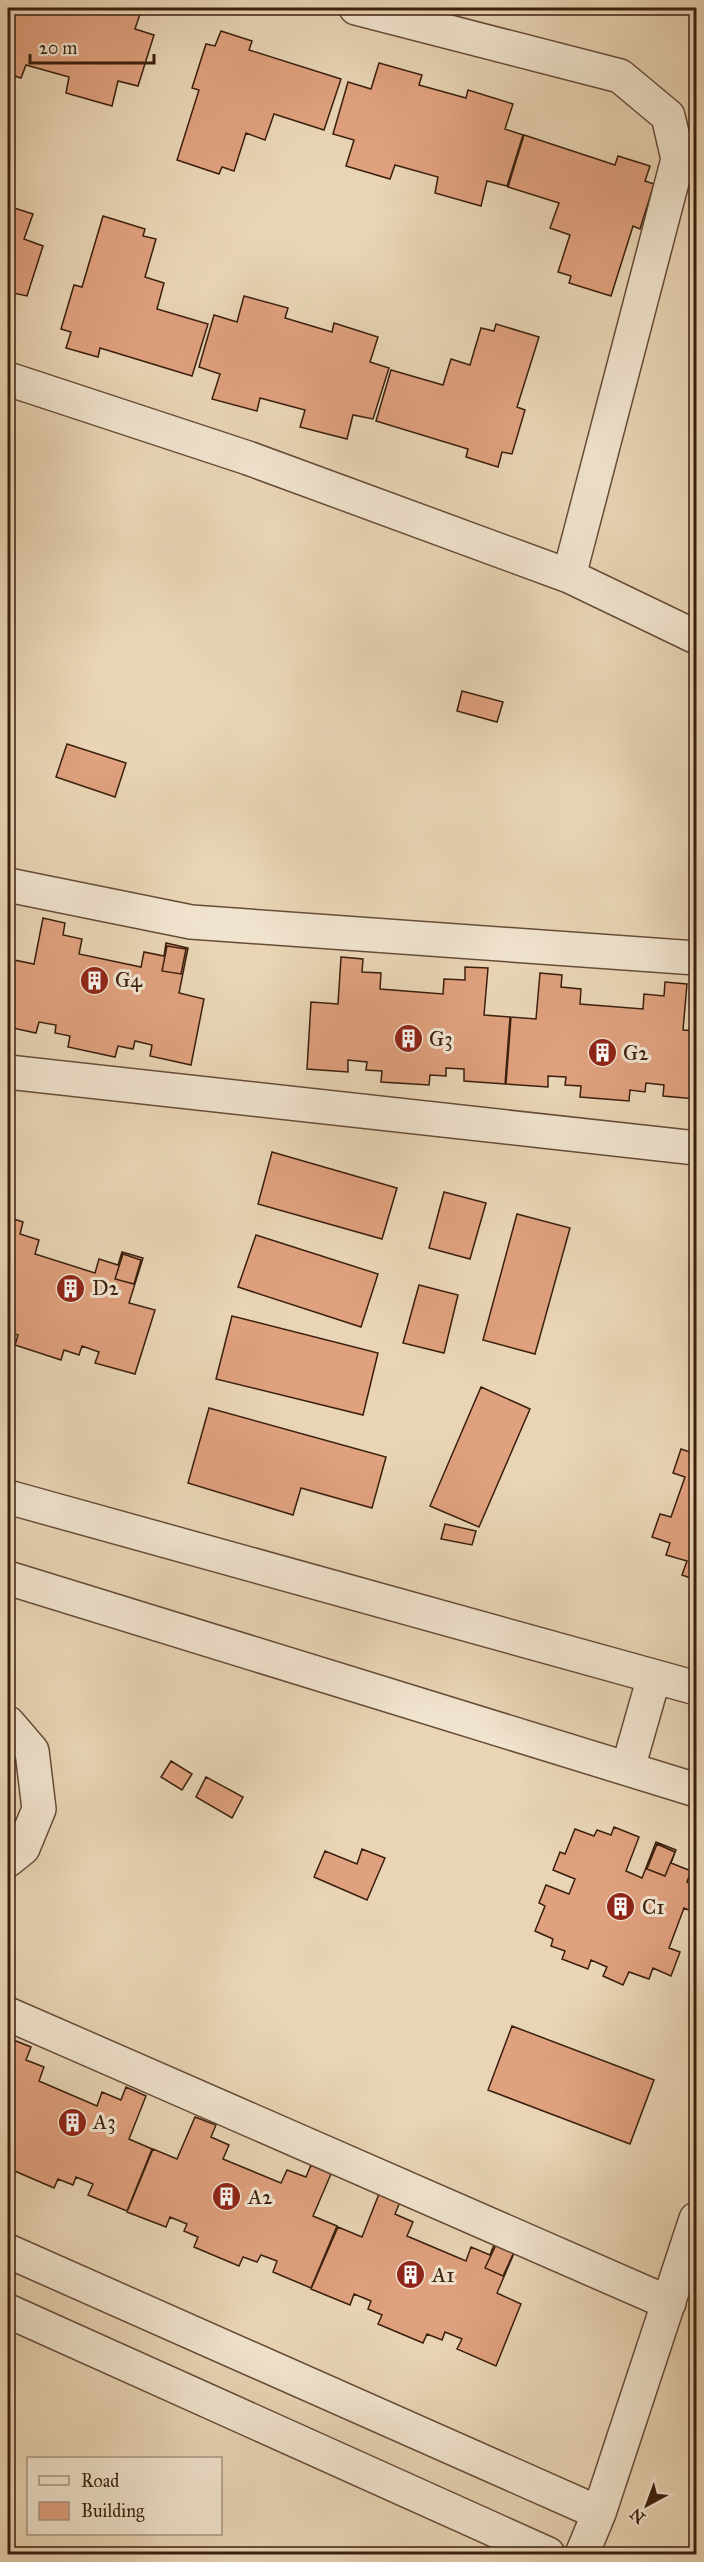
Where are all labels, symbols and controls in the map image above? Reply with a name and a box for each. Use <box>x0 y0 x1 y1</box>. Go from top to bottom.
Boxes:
scale bar <box>30 27 154 65</box>
text: 20 m <box>39 37 77 59</box>
building icon: G4 <box>78 964 110 996</box>
place label: G4 <box>115 967 143 993</box>
building icon: G3 <box>392 1023 424 1055</box>
place label: G3 <box>429 1026 453 1052</box>
building icon: G2 <box>586 1037 618 1069</box>
place label: G2 <box>623 1040 649 1066</box>
building icon: D2 <box>55 1272 87 1304</box>
place label: D2 <box>92 1275 120 1301</box>
building icon: C1 <box>605 1891 637 1923</box>
place label: C1 <box>642 1894 665 1920</box>
building icon: A3 <box>56 2106 88 2138</box>
place label: A3 <box>92 2109 116 2135</box>
building icon: A2 <box>211 2181 243 2213</box>
place label: A2 <box>247 2184 273 2210</box>
building icon: A1 <box>395 2259 427 2291</box>
place label: A1 <box>431 2262 454 2288</box>
legend <box>27 2457 222 2535</box>
text: Road <box>81 2470 119 2492</box>
north arrow <box>617 2475 677 2535</box>
text: Building <box>81 2500 145 2523</box>
text: N <box>626 2504 649 2528</box>

